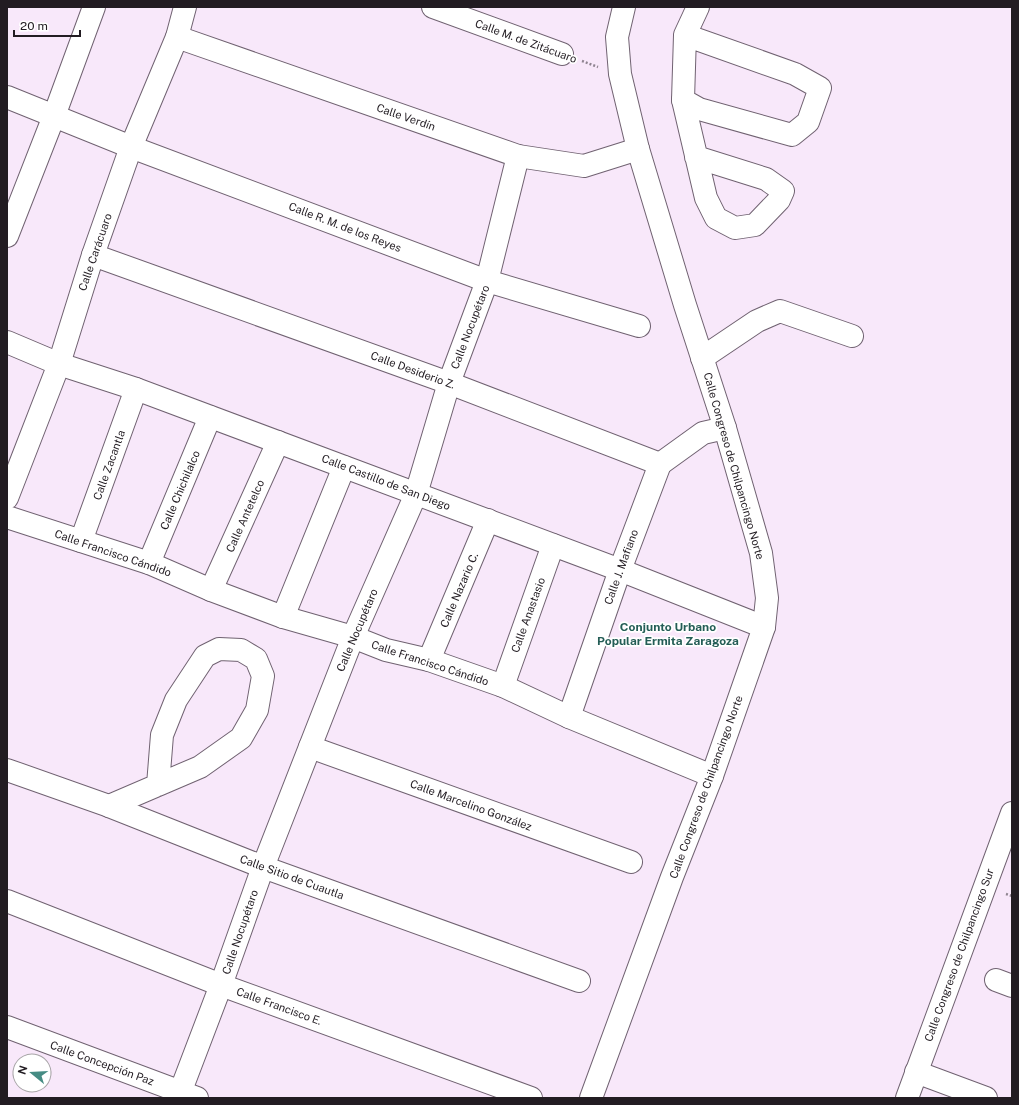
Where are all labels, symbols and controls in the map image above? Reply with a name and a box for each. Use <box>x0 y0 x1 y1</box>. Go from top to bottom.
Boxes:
scale bar <box>14 12 80 38</box>
street label: Calle M. de Zitácuaro <box>473 17 579 65</box>
text: 20 m <box>20 19 48 33</box>
street label: Calle Verdín <box>375 101 437 133</box>
street label: Calle R. M. de los Reyes <box>287 200 403 254</box>
street label: Calle Carácuaro <box>76 212 114 292</box>
street label: Calle Nocupétaro <box>448 283 492 371</box>
street label: Calle Desiderio Z. <box>369 349 457 391</box>
street label: Calle Congreso de Chilpancingo Norte <box>701 371 767 561</box>
street label: Calle Zacantla <box>91 428 127 502</box>
street label: Calle Chichilalco <box>158 449 202 531</box>
street label: Calle Castillo de San Diego <box>320 452 452 512</box>
street label: Calle Antetelco <box>224 478 266 554</box>
street label: Calle Francisco Cándido <box>53 527 173 579</box>
street label: Calle J. Mafiano <box>602 528 640 606</box>
street label: Calle Nazario C. <box>438 551 480 629</box>
street label: Calle Anastasio <box>509 576 547 654</box>
street label: Calle Nocupétaro <box>334 587 380 673</box>
district label: Conjunto Urbano Popular Ermita Zaragoza <box>597 620 739 648</box>
street label: Calle Francisco Cándido <box>370 638 490 688</box>
street label: Calle Congreso de Chilpancingo Norte <box>667 694 745 880</box>
street label: Calle Marcelino González <box>409 777 533 833</box>
street label: Calle Sitio de Cuautla <box>238 853 346 901</box>
street label: Calle Congreso de Chilpancingo Sur <box>922 867 996 1043</box>
street label: Calle Nocupétaro <box>220 888 260 976</box>
street label: Calle Francisco E. <box>235 985 323 1027</box>
street label: Calle Concepción Paz <box>48 1039 156 1087</box>
north arrow <box>12 1053 52 1093</box>
text: N <box>15 1064 30 1076</box>

